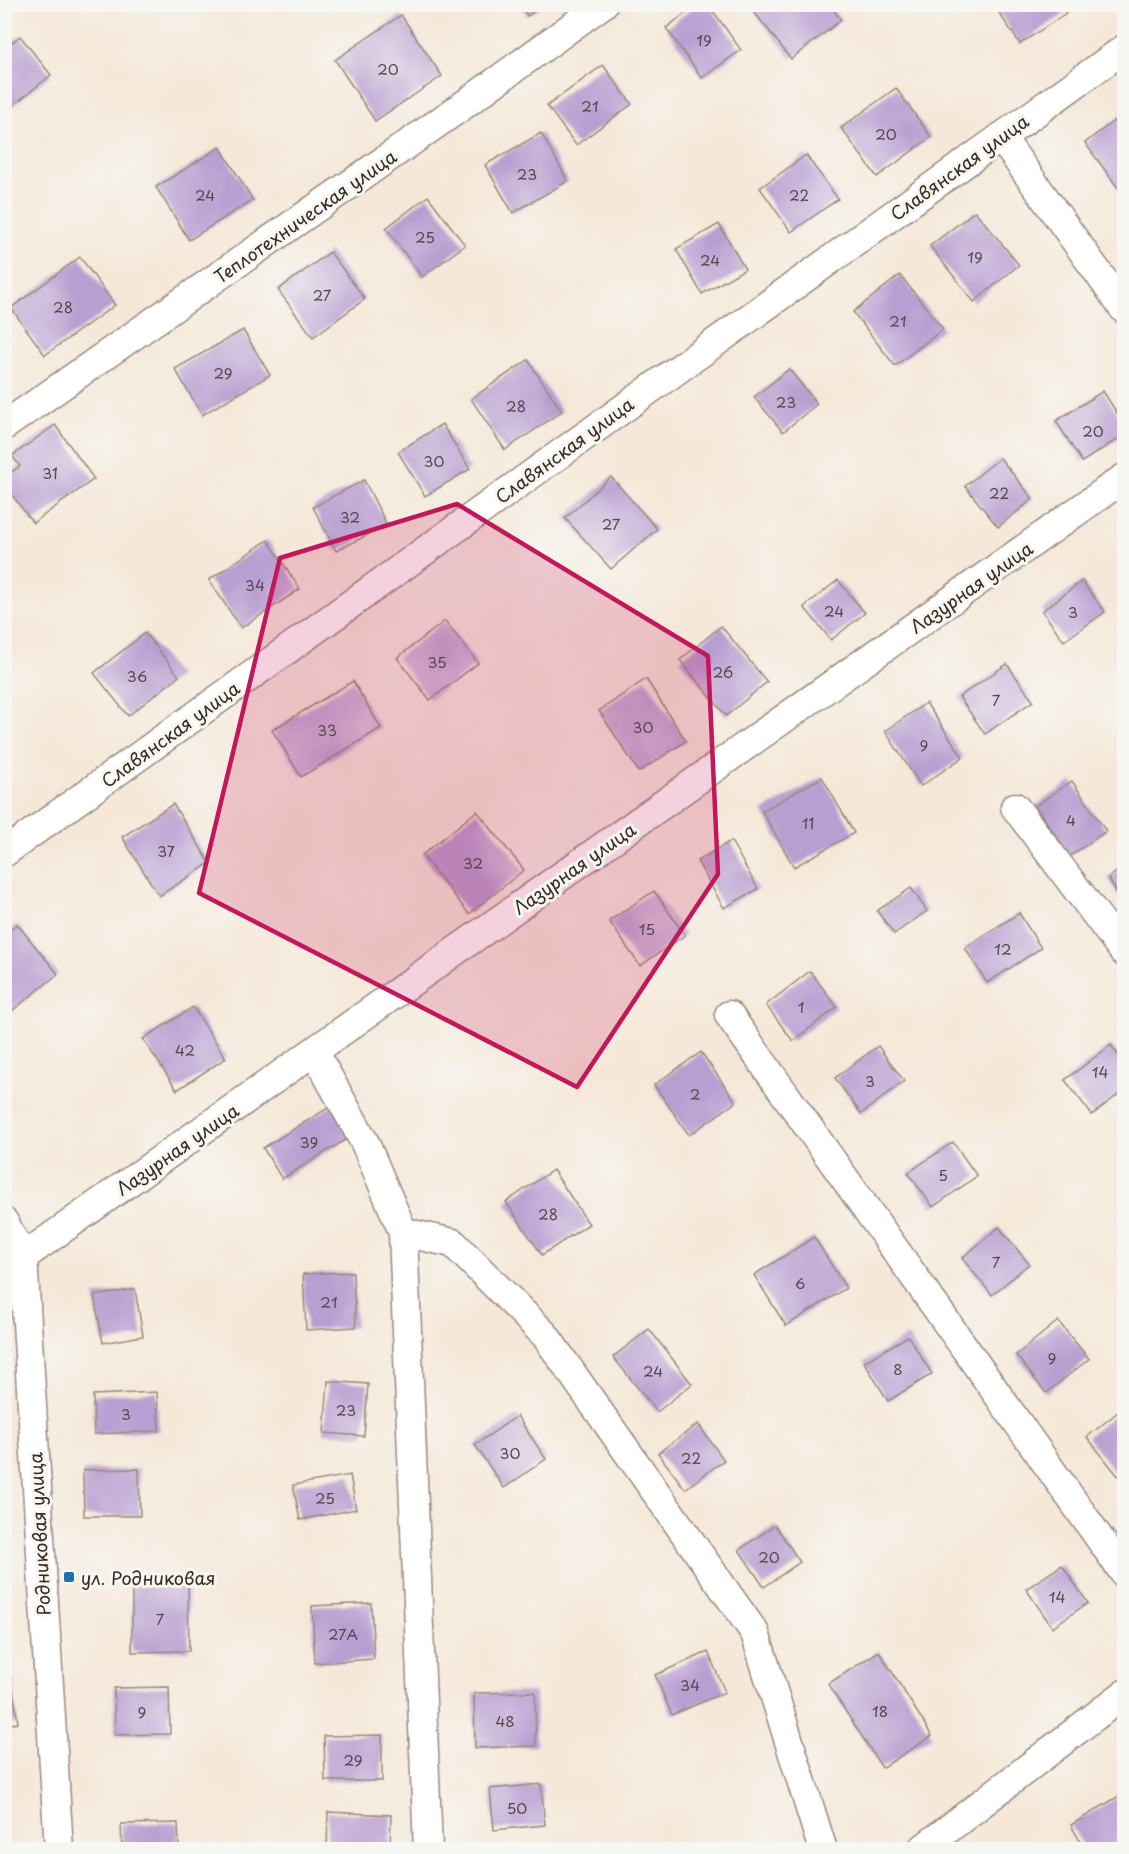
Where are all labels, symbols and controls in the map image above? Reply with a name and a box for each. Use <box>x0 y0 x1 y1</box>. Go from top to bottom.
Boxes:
house number: 19 <box>696 28 712 51</box>
house number: 20 <box>377 57 399 80</box>
house number: 21 <box>581 94 599 117</box>
street label: Славянская улица <box>884 107 1034 227</box>
house number: 20 <box>875 122 897 145</box>
street label: Теплотехническая улица <box>208 142 402 289</box>
house number: 23 <box>517 162 537 185</box>
house number: 24 <box>195 183 215 206</box>
house number: 22 <box>789 183 809 206</box>
house number: 25 <box>415 225 435 248</box>
house number: 19 <box>967 245 983 268</box>
house number: 24 <box>700 248 720 271</box>
house number: 27 <box>313 283 332 306</box>
house number: 28 <box>53 295 73 318</box>
house number: 21 <box>889 309 907 332</box>
house number: 29 <box>213 361 233 384</box>
street label: Славянская улица <box>489 390 639 510</box>
house number: 23 <box>776 390 796 413</box>
house number: 28 <box>506 394 526 417</box>
house number: 20 <box>1082 419 1104 442</box>
house number: 30 <box>424 449 444 472</box>
house number: 31 <box>42 461 58 484</box>
house number: 22 <box>989 481 1009 504</box>
house number: 32 <box>340 505 360 528</box>
house number: 27 <box>602 512 621 535</box>
street label: Лазурная улица <box>904 534 1039 640</box>
house number: 34 <box>245 573 265 596</box>
house number: 24 <box>824 599 844 622</box>
house number: 3 <box>1068 600 1078 623</box>
house number: 35 <box>427 650 447 673</box>
house number: 26 <box>713 660 733 683</box>
house number: 36 <box>127 664 147 687</box>
street label: Славянская улица <box>95 674 245 794</box>
house number: 7 <box>992 688 1001 711</box>
house number: 30 <box>633 715 653 738</box>
house number: 33 <box>317 718 337 741</box>
house number: 9 <box>920 733 928 756</box>
house number: 4 <box>1066 808 1076 831</box>
house number: 11 <box>802 811 814 834</box>
street label: Лазурная улица <box>507 815 642 921</box>
house number: 37 <box>157 839 175 862</box>
house number: 32 <box>463 851 483 874</box>
house number: 15 <box>639 917 655 940</box>
house number: 12 <box>994 937 1012 960</box>
house number: 1 <box>798 995 804 1018</box>
house number: 42 <box>175 1038 195 1061</box>
house number: 14 <box>1092 1060 1108 1083</box>
house number: 3 <box>865 1069 875 1092</box>
house number: 2 <box>690 1082 700 1105</box>
street label: Лазурная улица <box>110 1096 245 1202</box>
house number: 39 <box>300 1130 318 1153</box>
house number: 5 <box>938 1163 948 1186</box>
house number: 28 <box>538 1202 558 1225</box>
house number: 7 <box>992 1250 1001 1273</box>
house number: 6 <box>795 1271 805 1294</box>
house number: 21 <box>320 1290 338 1313</box>
house number: 9 <box>1048 1346 1056 1369</box>
house number: 8 <box>893 1357 903 1380</box>
house number: 24 <box>643 1359 663 1382</box>
house number: 23 <box>336 1398 356 1421</box>
house number: 3 <box>121 1402 131 1425</box>
house number: 30 <box>500 1441 520 1464</box>
house number: 22 <box>681 1446 701 1469</box>
street label: Родниковая улица <box>21 1451 57 1616</box>
house number: 25 <box>315 1486 335 1509</box>
house number: 20 <box>758 1545 780 1568</box>
place label: ул. Родниковая <box>81 1564 215 1591</box>
marker: ул. Родниковая <box>62 1570 76 1584</box>
house number: 14 <box>1049 1585 1065 1608</box>
house number: 7 <box>156 1607 165 1630</box>
house number: 27А <box>328 1622 358 1645</box>
house number: 34 <box>680 1673 700 1696</box>
house number: 18 <box>872 1699 888 1722</box>
house number: 9 <box>138 1700 146 1723</box>
house number: 48 <box>495 1709 515 1732</box>
house number: 29 <box>343 1748 363 1771</box>
house number: 50 <box>507 1796 527 1819</box>

